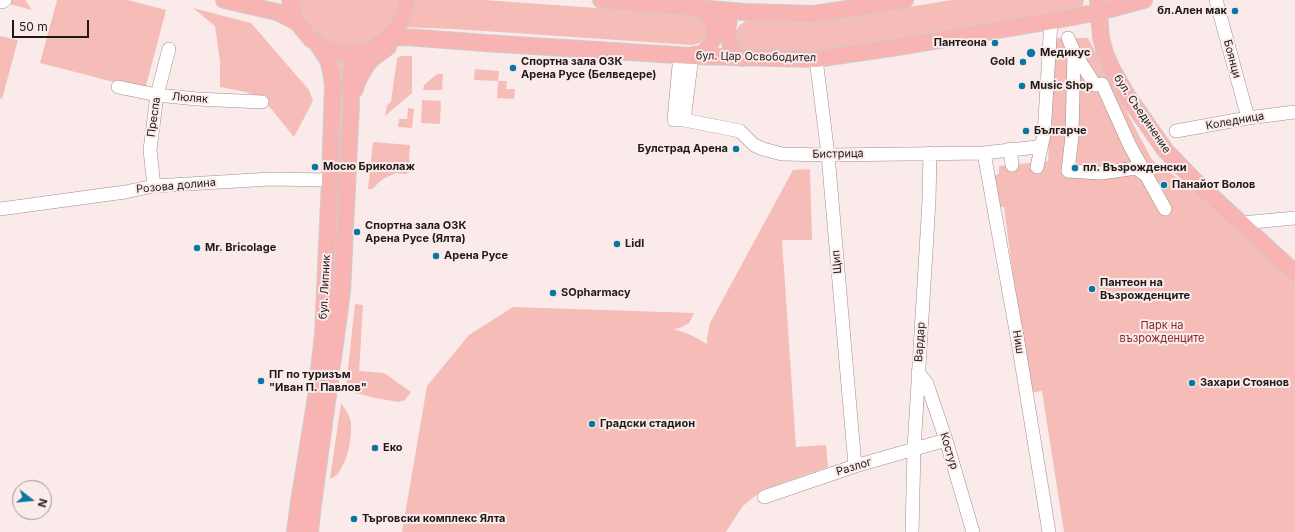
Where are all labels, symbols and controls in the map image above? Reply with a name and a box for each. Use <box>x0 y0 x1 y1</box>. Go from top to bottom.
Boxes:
place label: бл.Ален мак <box>1157 4 1227 18</box>
marker: бл.Ален мак <box>1230 6 1240 16</box>
scale bar <box>14 12 91 38</box>
text: 50 m <box>19 19 48 34</box>
place label: Пантеона <box>934 36 987 50</box>
marker: Пантеона <box>990 38 1000 48</box>
street label: Боянци <box>1221 38 1243 80</box>
place label: Медикус <box>1040 46 1090 60</box>
marker: Медикус <box>1025 47 1037 59</box>
street label: бул. Цар Освободител <box>696 49 816 65</box>
place label: Спортна зала ОЗК Арена Русе (Белведере) <box>521 55 656 81</box>
place label: Gold <box>990 55 1015 69</box>
marker: Gold <box>1018 57 1028 67</box>
marker: Спортна зала ОЗК Арена Русе (Белведере) <box>508 63 518 73</box>
street label: бул. Съединение <box>1111 72 1173 156</box>
place label: Music Shop <box>1030 79 1093 93</box>
marker: Music Shop <box>1017 81 1027 91</box>
street label: Люляк <box>172 90 208 106</box>
street label: Преспа <box>145 96 163 138</box>
street label: Коледница <box>1205 109 1265 133</box>
place label: Българче <box>1034 124 1087 138</box>
marker: Българче <box>1021 126 1031 136</box>
place label: Булстрад Арена <box>638 142 728 156</box>
marker: Булстрад Арена <box>731 144 741 154</box>
street label: Бистрица <box>812 147 864 161</box>
place label: Мосю Бриколаж <box>323 160 415 174</box>
place label: пл. Възрожденски <box>1083 161 1187 175</box>
marker: Мосю Бриколаж <box>310 162 320 172</box>
marker: пл. Възрожденски <box>1070 163 1080 173</box>
street label: Розова долина <box>136 176 216 196</box>
place label: Панайот Волов <box>1172 178 1255 192</box>
marker: Панайот Волов <box>1159 180 1169 190</box>
place label: Спортна зала ОЗК Арена Русе (Ялта) <box>365 219 466 245</box>
marker: Спортна зала ОЗК Арена Русе (Ялта) <box>352 227 362 237</box>
place label: Lidl <box>625 237 644 251</box>
marker: Lidl <box>612 239 622 249</box>
place label: Mr. Bricolage <box>205 241 276 255</box>
marker: Mr. Bricolage <box>192 243 202 253</box>
place label: Арена Русе <box>444 249 508 263</box>
street label: Щип <box>829 250 845 274</box>
marker: Арена Русе <box>431 251 441 261</box>
street label: бул. Липник <box>317 254 333 320</box>
place label: Пантеон на Възрожденците <box>1100 276 1190 302</box>
marker: Пантеон на Възрожденците <box>1087 284 1097 294</box>
place label: SOpharmacy <box>561 286 631 300</box>
marker: SOpharmacy <box>548 288 558 298</box>
park label: Парк на възрожденците <box>1120 319 1204 345</box>
street label: Вардар <box>912 322 928 362</box>
street label: Ниш <box>1010 329 1026 355</box>
place label: ПГ по туризъм "Иван П. Павлов" <box>269 368 367 394</box>
marker: ПГ по туризъм "Иван П. Павлов" <box>256 376 266 386</box>
place label: Захари Стоянов <box>1200 376 1289 390</box>
marker: Захари Стоянов <box>1187 378 1197 388</box>
place label: Градски стадион <box>600 417 695 431</box>
marker: Градски стадион <box>587 419 597 429</box>
street label: Костур <box>937 431 961 471</box>
place label: Еко <box>383 441 403 455</box>
marker: Еко <box>370 443 380 453</box>
street label: Разлог <box>835 455 873 479</box>
north arrow <box>12 480 52 520</box>
text: N <box>35 497 50 509</box>
place label: Търговски комплекс Ялта <box>362 512 505 526</box>
marker: Търговски комплекс Ялта <box>349 514 359 524</box>

